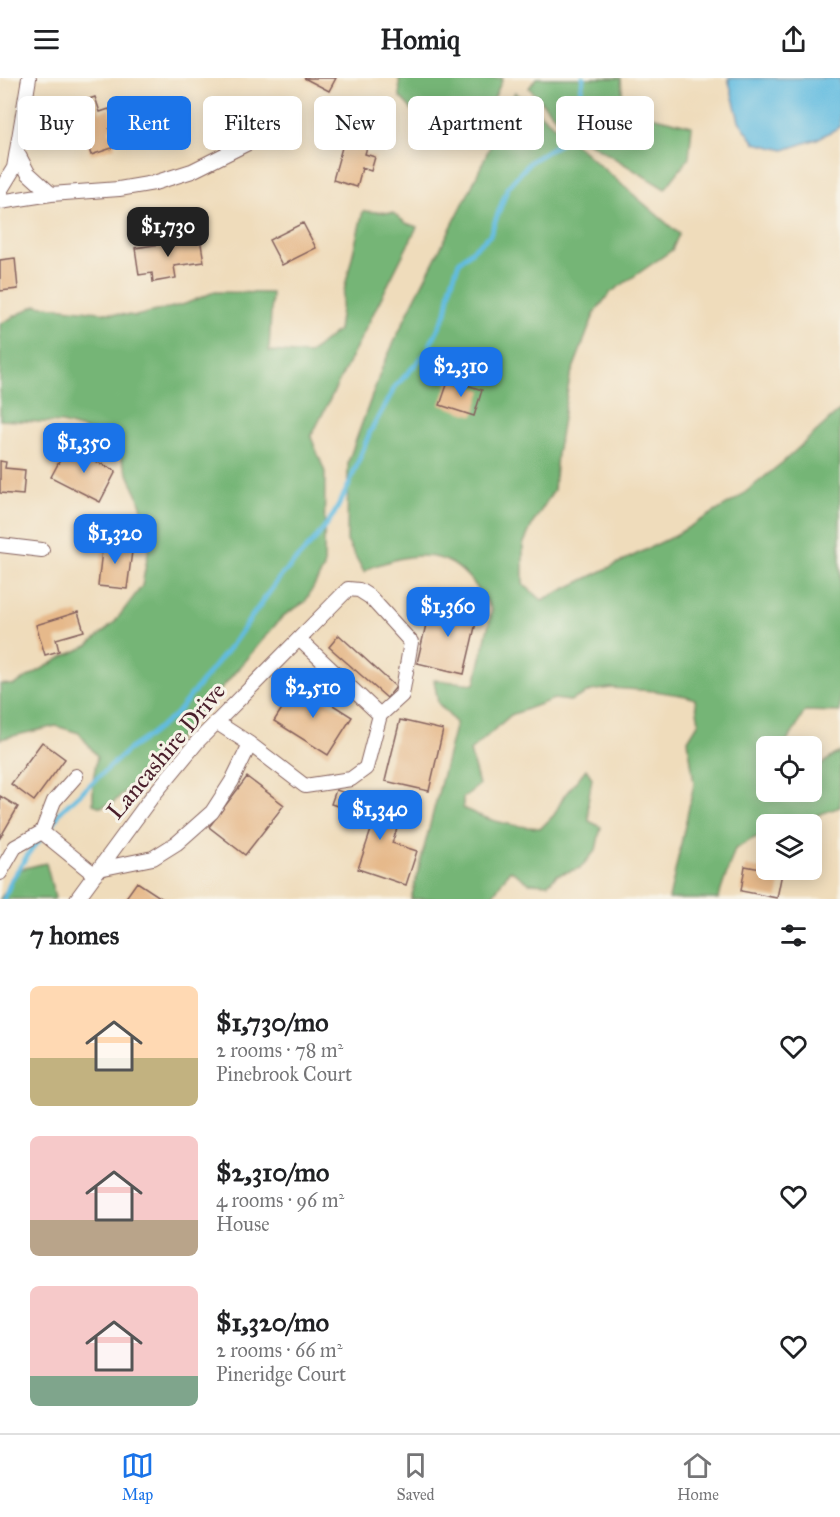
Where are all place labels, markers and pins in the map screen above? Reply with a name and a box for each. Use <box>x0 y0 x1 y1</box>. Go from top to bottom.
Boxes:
pin: $1,730 <box>119 207 217 258</box>
pin: $2,310 <box>412 347 510 398</box>
pin: $1,350 <box>35 423 133 474</box>
pin: $1,320 <box>66 514 164 565</box>
pin: $1,360 <box>399 587 497 638</box>
pin: $2,510 <box>264 668 362 719</box>
pin: $1,340 <box>331 790 429 841</box>

